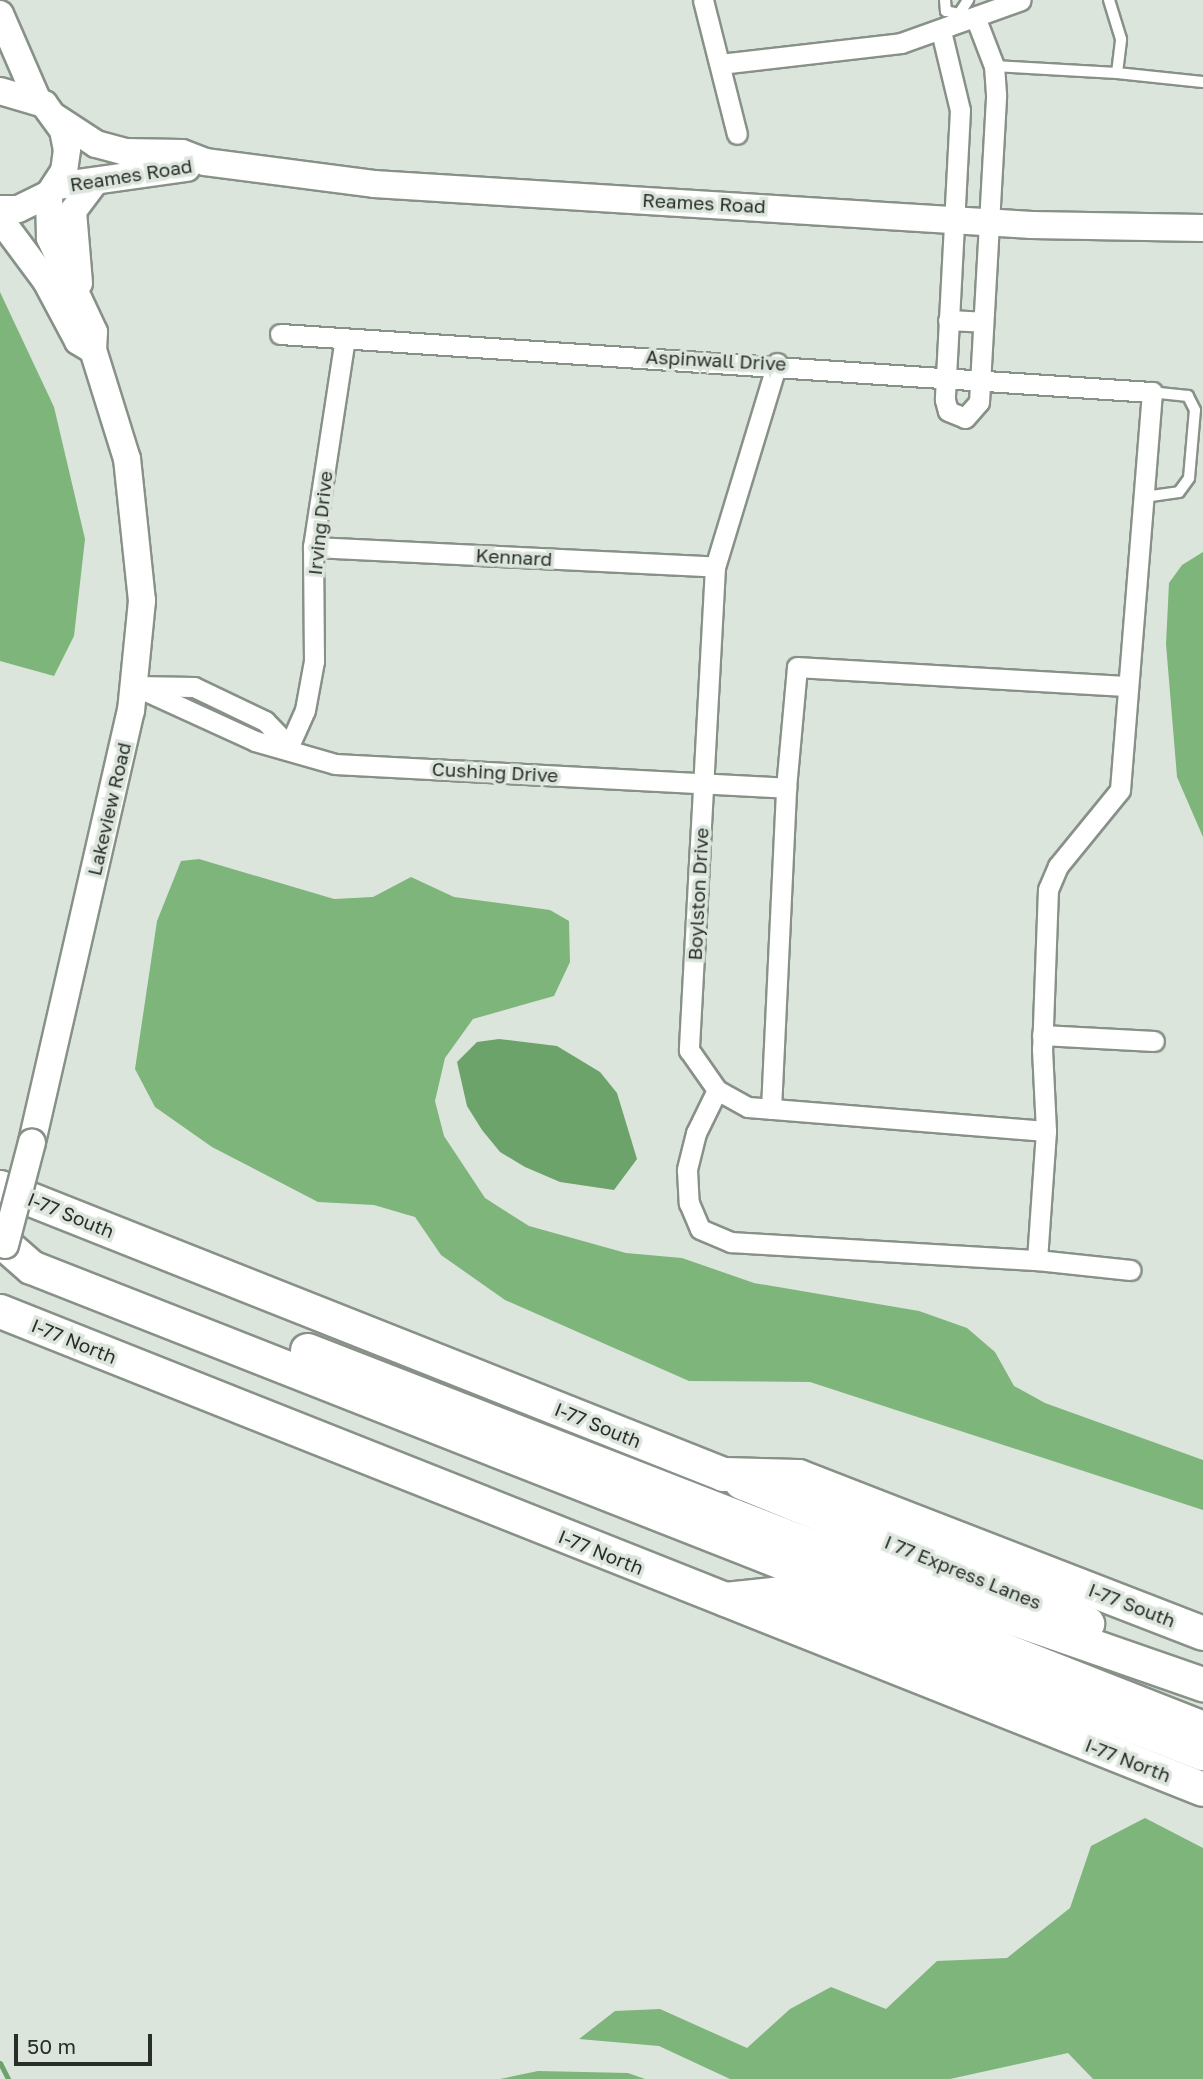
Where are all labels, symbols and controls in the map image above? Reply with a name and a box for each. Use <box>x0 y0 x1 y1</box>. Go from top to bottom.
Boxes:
street label: Reames Road <box>68 154 194 196</box>
street label: Reames Road <box>642 188 766 218</box>
street label: Aspinwall Drive <box>645 345 787 375</box>
street label: Irving Drive <box>303 470 337 576</box>
street label: Kennard <box>475 544 553 570</box>
street label: Lakeview Road <box>83 740 135 878</box>
street label: Cushing Drive <box>431 757 559 787</box>
street label: Boylston Drive <box>683 827 713 961</box>
street label: I-77 South <box>24 1187 118 1243</box>
street label: I-77 North <box>28 1314 120 1368</box>
street label: I-77 South <box>551 1397 645 1453</box>
street label: I-77 North <box>555 1525 647 1579</box>
street label: I 77 Express Lanes <box>881 1530 1045 1614</box>
street label: I-77 South <box>1085 1578 1179 1632</box>
street label: I-77 North <box>1082 1733 1174 1787</box>
scale bar <box>18 2020 156 2064</box>
text: 50 m <box>27 2033 76 2059</box>

